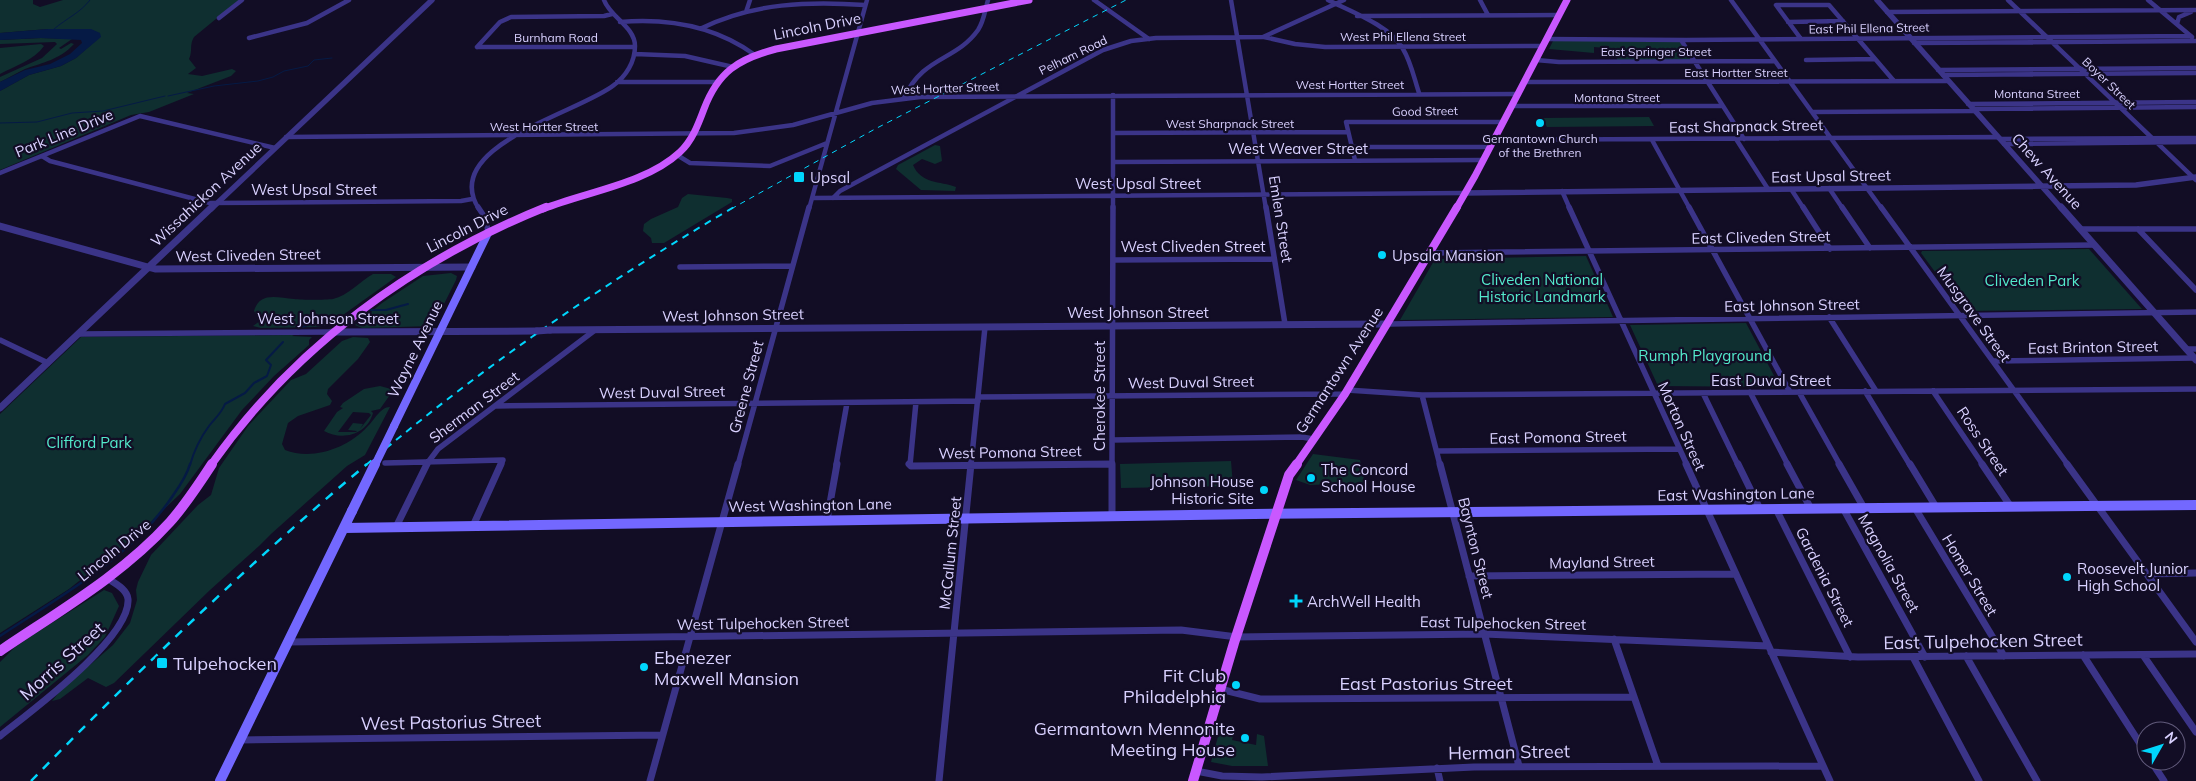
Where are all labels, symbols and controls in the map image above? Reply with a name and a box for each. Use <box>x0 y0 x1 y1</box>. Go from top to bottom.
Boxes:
street label: Lincoln Drive <box>772 8 862 44</box>
street label: East Phil Ellena Street <box>1808 19 1930 37</box>
street label: West Phil Ellena Street <box>1340 29 1466 44</box>
street label: Burnham Road <box>514 30 598 45</box>
street label: Pelham Road <box>1036 32 1110 78</box>
street label: East Springer Street <box>1601 44 1711 59</box>
street label: Boyer Street <box>2079 54 2139 112</box>
street label: East Hortter Street <box>1684 65 1788 80</box>
street label: West Hortter Street <box>1296 77 1404 92</box>
street label: West Hortter Street <box>891 79 999 97</box>
street label: Montana Street <box>1994 86 2080 101</box>
street label: Montana Street <box>1574 90 1660 105</box>
street label: Good Street <box>1392 103 1458 119</box>
street label: Park Line Drive <box>12 105 116 161</box>
street label: East Sharpnack Street <box>1669 115 1823 137</box>
street label: West Sharpnack Street <box>1166 116 1294 131</box>
marker: Germantown Church of the Brethren <box>1534 117 1546 129</box>
street label: West Hortter Street <box>490 119 598 134</box>
street label: Chew Avenue <box>2008 129 2086 213</box>
place label: Germantown Church of the Brethren <box>1482 131 1598 160</box>
street label: Wissahickon Avenue <box>147 138 265 250</box>
street label: West Weaver Street <box>1228 139 1368 158</box>
street label: East Upsal Street <box>1771 165 1891 187</box>
place label: Upsal <box>810 168 850 187</box>
marker: Upsal <box>792 170 806 184</box>
street label: West Upsal Street <box>1075 174 1201 193</box>
street label: Emlen Street <box>1265 174 1297 264</box>
street label: West Upsal Street <box>251 180 377 199</box>
street label: Lincoln Drive <box>423 199 511 257</box>
street label: East Cliveden Street <box>1691 226 1831 248</box>
street label: West Cliveden Street <box>1120 237 1266 256</box>
street label: West Cliveden Street <box>175 244 321 266</box>
place label: Upsala Mansion <box>1392 246 1504 265</box>
marker: Upsala Mansion <box>1376 249 1388 261</box>
street label: Musgrave Street <box>1933 262 2015 366</box>
park label: Cliveden National Historic Landmark <box>1479 270 1606 306</box>
park label: Cliveden Park <box>1985 271 2080 290</box>
street label: East Johnson Street <box>1724 294 1860 316</box>
street label: Wayne Avenue <box>383 297 447 401</box>
street label: West Johnson Street <box>1067 303 1209 322</box>
street label: Germantown Avenue <box>1291 303 1387 437</box>
street label: West Johnson Street <box>662 304 804 326</box>
street label: West Johnson Street <box>257 309 399 328</box>
street label: East Brinton Street <box>2028 336 2158 358</box>
street label: Greene Street <box>725 339 767 435</box>
street label: Cherokee Street <box>1090 341 1109 451</box>
park label: Rumph Playground <box>1638 346 1772 365</box>
street label: Sherman Street <box>425 367 523 447</box>
street label: West Duval Street <box>1128 371 1254 393</box>
street label: East Duval Street <box>1711 371 1831 390</box>
street label: Morton Street <box>1654 379 1710 473</box>
street label: West Duval Street <box>599 381 725 403</box>
street label: Ross Street <box>1953 403 2013 479</box>
street label: East Pomona Street <box>1489 426 1627 448</box>
park label: Clifford Park <box>46 433 132 452</box>
street label: West Pomona Street <box>938 441 1082 463</box>
place label: The Concord School House <box>1321 460 1416 496</box>
place label: Johnson House Historic Site <box>1150 472 1254 508</box>
marker: The Concord School House <box>1305 472 1317 484</box>
street label: East Washington Lane <box>1657 483 1815 505</box>
marker: Johnson House Historic Site <box>1258 484 1270 496</box>
street label: West Washington Lane <box>728 494 892 516</box>
street label: McCallum Street <box>935 495 965 611</box>
street label: Baynton Street <box>1454 495 1498 601</box>
street label: Magnolia Street <box>1854 510 1924 616</box>
street label: Lincoln Drive <box>73 515 155 585</box>
street label: Gardenia Street <box>1792 524 1858 630</box>
street label: Homer Street <box>1938 531 2002 619</box>
street label: Mayland Street <box>1549 552 1655 572</box>
place label: Roosevelt Junior High School <box>2077 559 2189 595</box>
marker: Roosevelt Junior High School <box>2061 571 2073 583</box>
place label: ArchWell Health <box>1307 592 1421 611</box>
marker: ArchWell Health <box>1289 594 1303 608</box>
street label: West Tulpehocken Street <box>677 612 849 634</box>
street label: East Tulpehocken Street <box>1420 612 1586 634</box>
street label: Morris Street <box>15 617 109 705</box>
street label: East Tulpehocken Street <box>1883 628 2083 654</box>
place label: Ebenezer Maxwell Mansion <box>654 646 799 690</box>
place label: Tulpehocken <box>173 652 277 675</box>
marker: Tulpehocken <box>155 656 169 670</box>
marker: Ebenezer Maxwell Mansion <box>638 661 650 673</box>
place label: Fit Club Philadelphia <box>1123 664 1226 708</box>
street label: East Pastorius Street <box>1339 672 1513 695</box>
marker: Fit Club Philadelphia <box>1230 679 1242 691</box>
street label: West Pastorius Street <box>361 709 541 735</box>
place label: Germantown Mennonite Meeting House <box>1034 717 1235 761</box>
north arrow <box>2136 721 2186 771</box>
text: N <box>2161 728 2181 748</box>
marker: Germantown Mennonite Meeting House <box>1239 732 1251 744</box>
street label: Herman Street <box>1448 739 1570 765</box>

